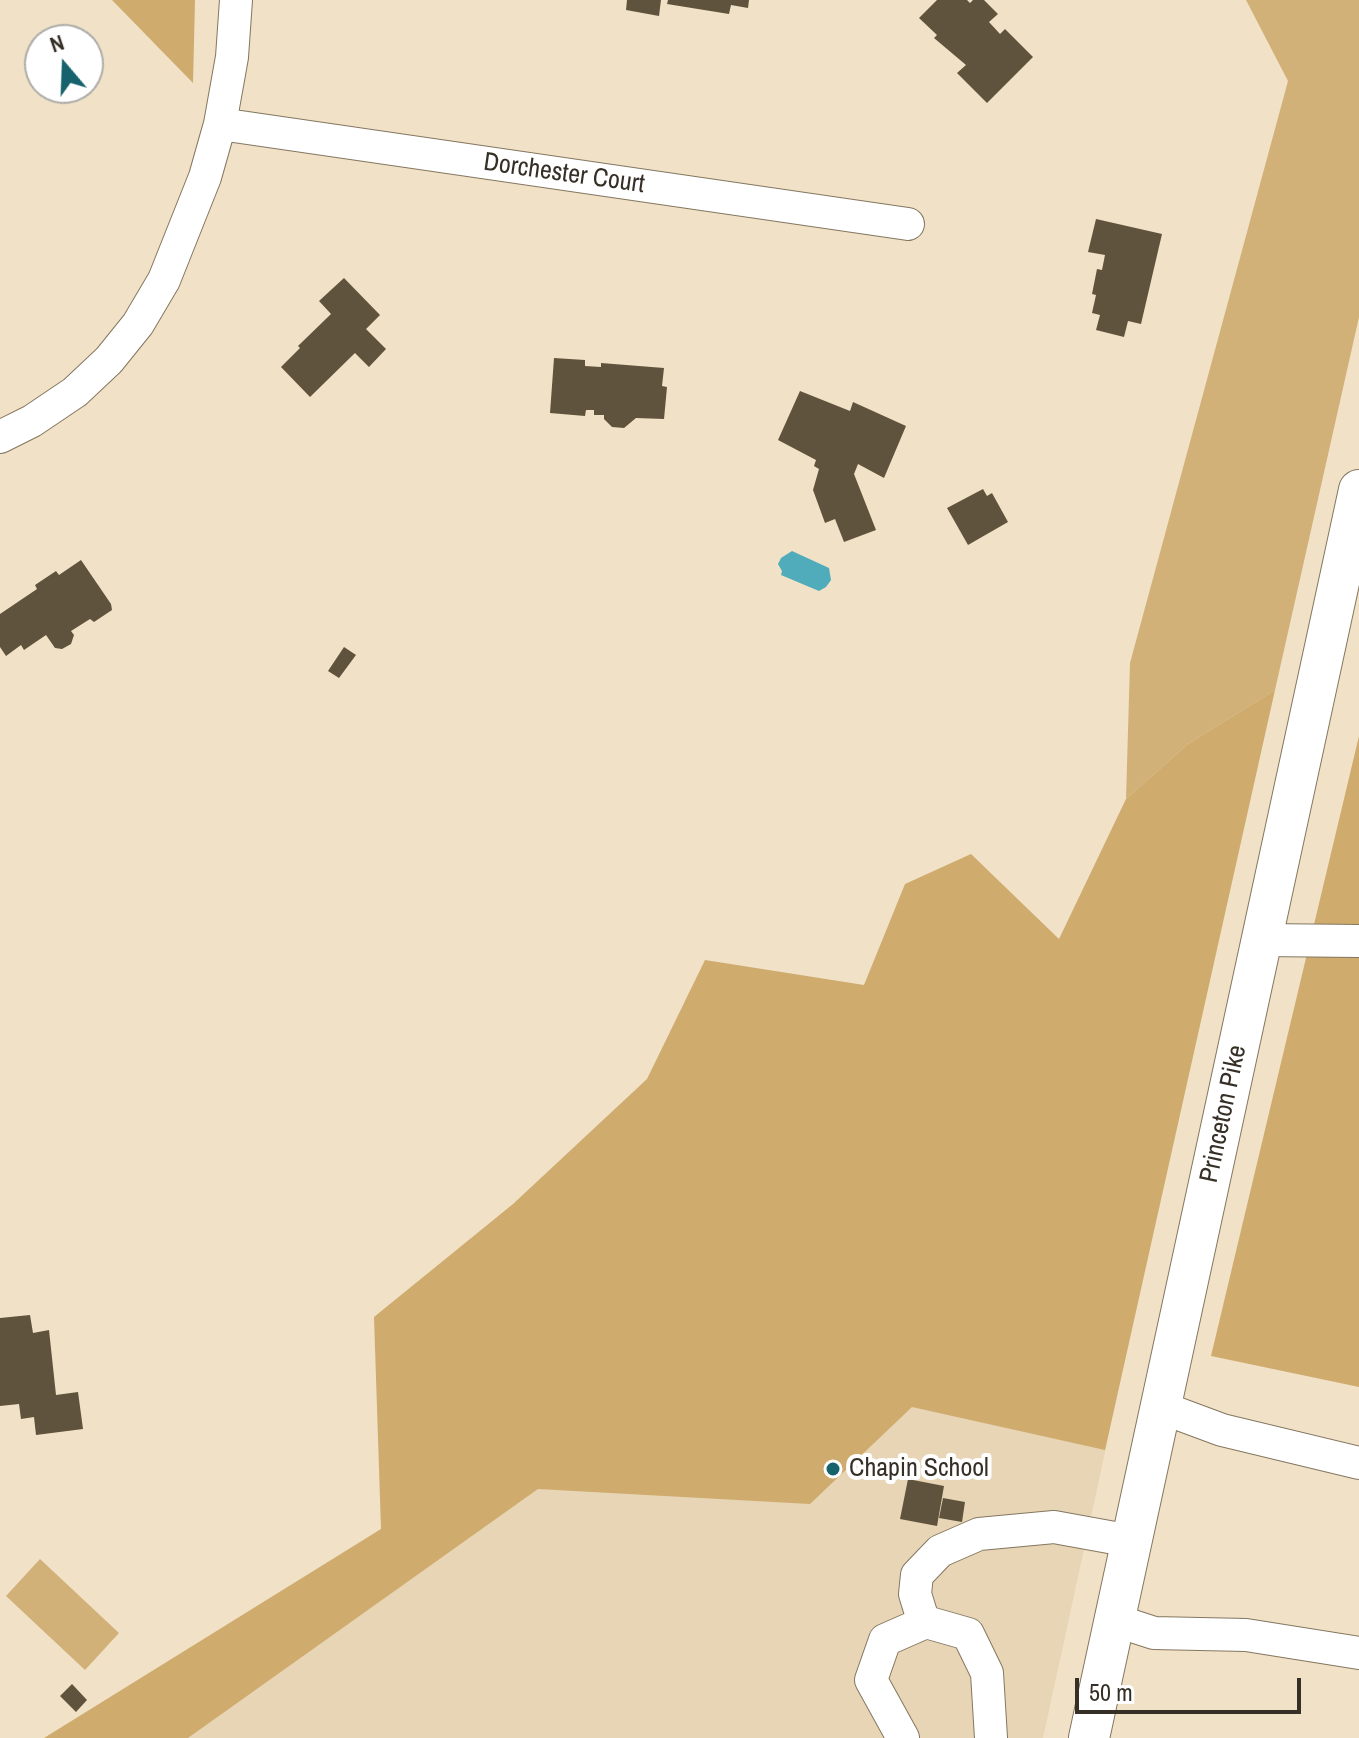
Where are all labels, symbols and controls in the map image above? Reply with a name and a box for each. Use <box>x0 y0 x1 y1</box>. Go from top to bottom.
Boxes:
north arrow <box>24 24 104 104</box>
text: N <box>46 27 68 60</box>
street label: Dorchester Court <box>481 147 647 201</box>
street label: Princeton Pike <box>1194 1042 1254 1186</box>
place label: Chapin School <box>849 1453 989 1485</box>
marker: Chapin School <box>824 1460 842 1478</box>
scale bar <box>1079 1662 1305 1712</box>
text: 50 m <box>1089 1676 1133 1708</box>

